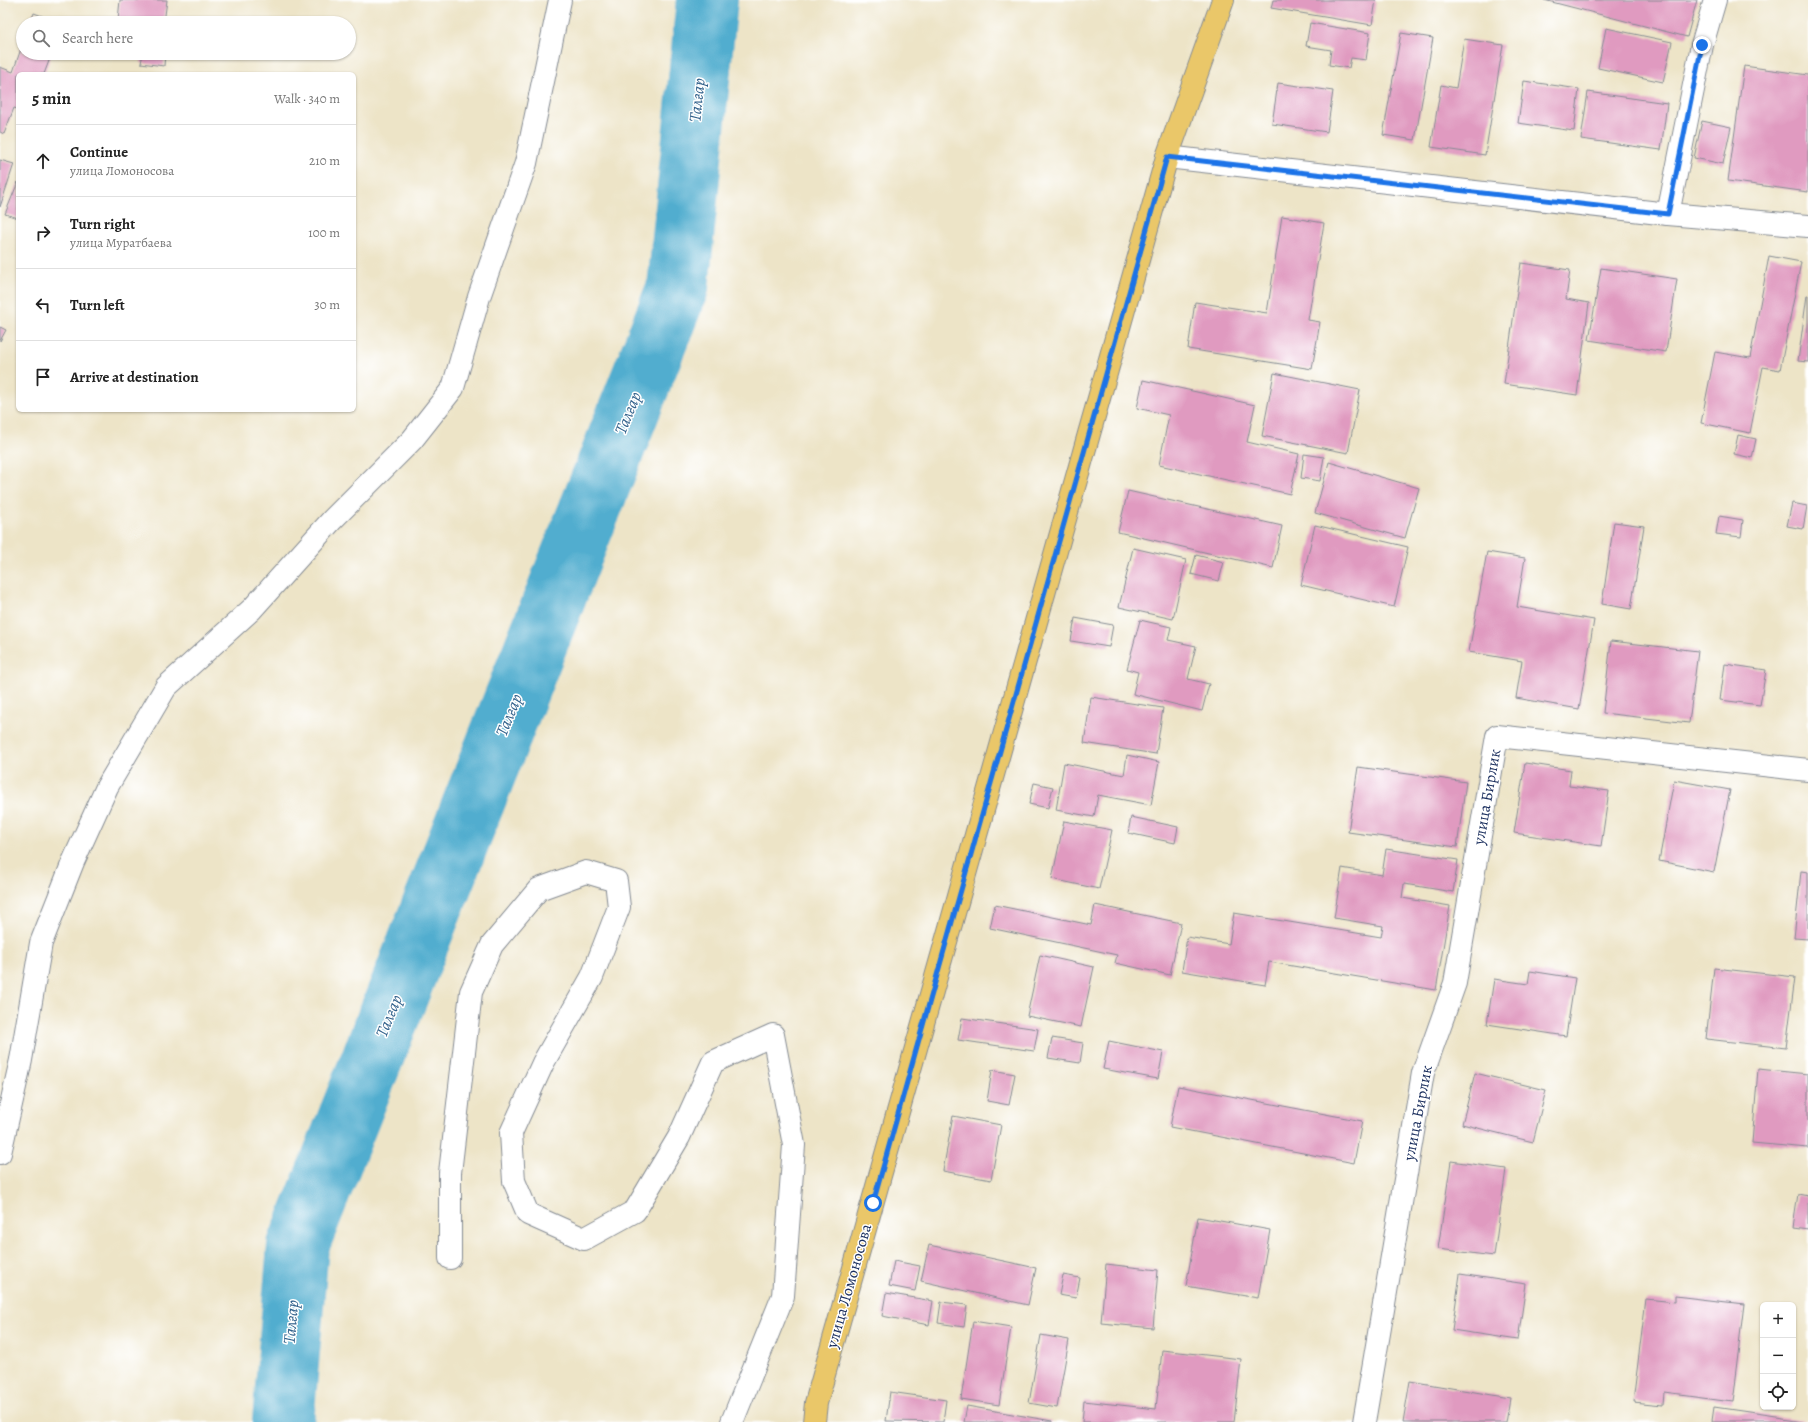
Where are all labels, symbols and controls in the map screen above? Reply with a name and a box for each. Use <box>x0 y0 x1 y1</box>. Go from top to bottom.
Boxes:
search box <box>16 16 356 60</box>
icon: search <box>30 27 52 49</box>
text: Search here <box>62 28 133 48</box>
route end <box>1693 36 1711 54</box>
water label: Талғар <box>683 77 711 123</box>
text: 5 min <box>32 87 71 110</box>
text: Walk · 340 m <box>274 90 340 107</box>
text: Continue <box>70 142 128 162</box>
icon: ahead <box>32 150 54 172</box>
text: 210 m <box>309 152 340 169</box>
text: улица Ломоносова <box>70 162 174 179</box>
text: Turn right <box>70 214 135 234</box>
icon: right <box>32 222 54 244</box>
text: 100 m <box>308 224 340 241</box>
text: улица Муратбаева <box>70 234 172 251</box>
icon: left <box>32 294 54 316</box>
text: Turn left <box>70 295 125 315</box>
text: 30 m <box>314 296 340 313</box>
icon: arrive <box>32 366 54 388</box>
text: Arrive at destination <box>70 367 199 387</box>
water label: Талғар <box>609 388 647 438</box>
water label: Талғар <box>490 690 528 740</box>
street label: улица Бирлик <box>1468 747 1506 848</box>
water label: Талғар <box>370 991 408 1041</box>
street label: улица Бирлик <box>1398 1063 1438 1164</box>
route start <box>864 1194 882 1212</box>
street label: улица Ломоносова <box>820 1221 877 1352</box>
water label: Талғар <box>278 1299 304 1345</box>
map controls <box>1760 1302 1796 1410</box>
button: + <box>1760 1302 1796 1338</box>
button: − <box>1760 1338 1796 1374</box>
button: locate <box>1760 1374 1796 1410</box>

